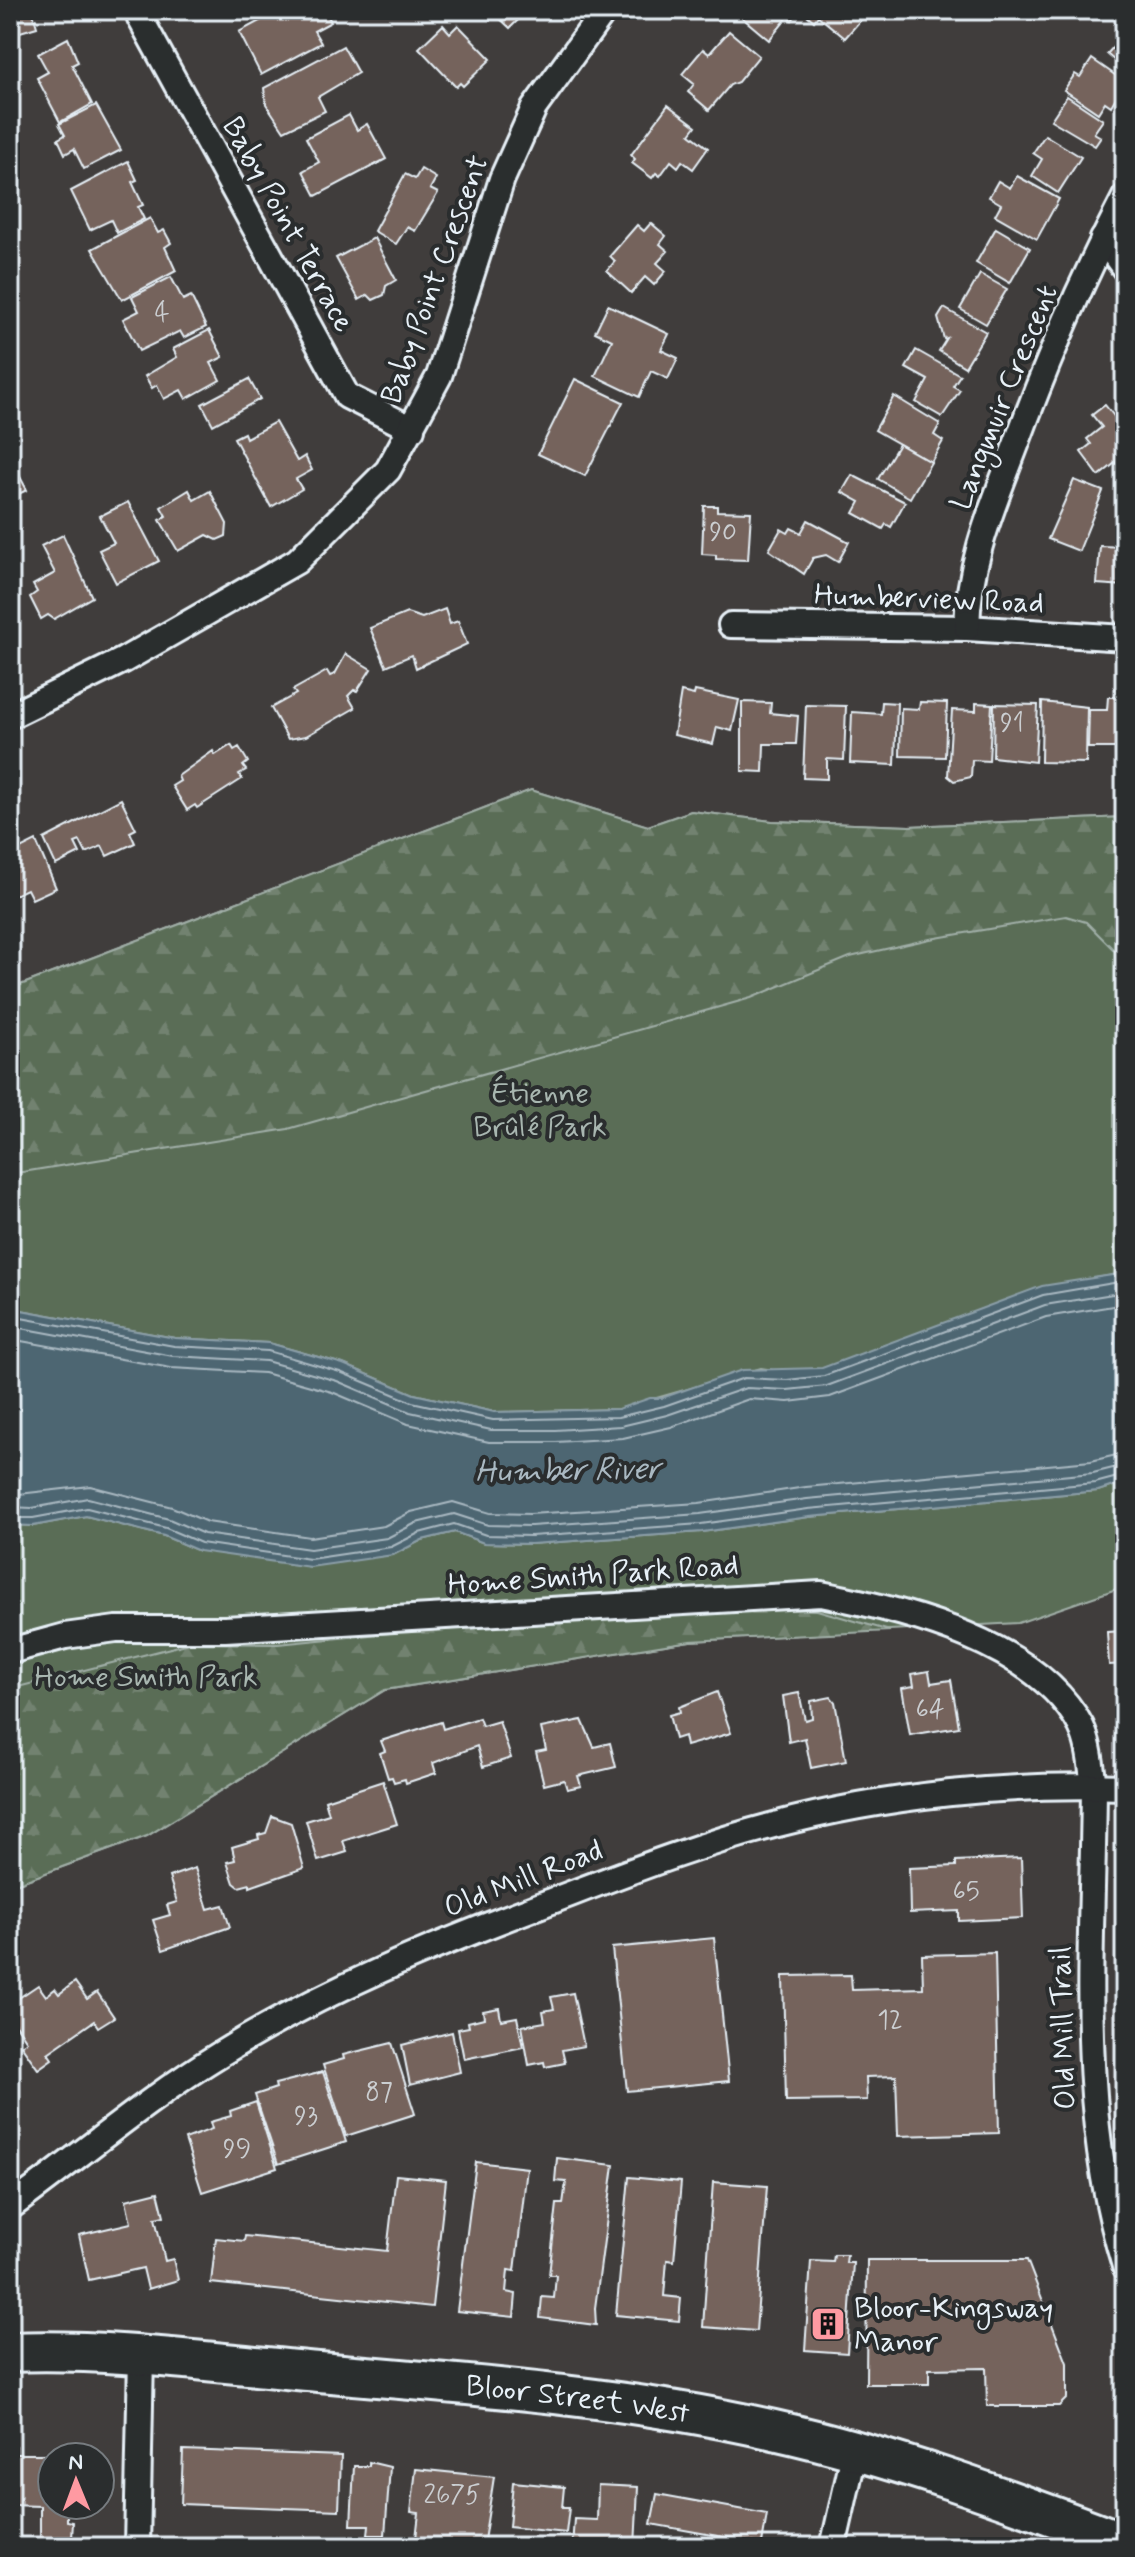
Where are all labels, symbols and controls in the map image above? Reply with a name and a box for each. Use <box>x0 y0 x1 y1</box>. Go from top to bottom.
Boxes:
street label: Baby Point Terrace <box>212 110 363 339</box>
street label: Baby Point Crescent <box>372 150 499 409</box>
street label: Langmuir Crescent <box>941 279 1069 517</box>
house number: 4 <box>154 297 170 331</box>
house number: 90 <box>709 516 737 550</box>
street label: Humberview Road <box>813 576 1045 623</box>
house number: 91 <box>1000 707 1024 741</box>
park label: Étienne Brûlé Park <box>473 1074 607 1147</box>
water label: Humber River <box>475 1448 665 1494</box>
street label: Home Smith Park Road <box>446 1546 740 1605</box>
park label: Home Smith Park <box>34 1658 258 1697</box>
house number: 64 <box>915 1693 945 1727</box>
street label: Old Mill Road <box>439 1831 609 1928</box>
house number: 65 <box>952 1875 980 1909</box>
street label: Old Mill Trail <box>1041 1946 1086 2110</box>
house number: 12 <box>877 2004 903 2038</box>
house number: 87 <box>365 2076 393 2110</box>
house number: 93 <box>294 2100 318 2134</box>
house number: 99 <box>223 2133 251 2167</box>
place label: Bloor-Kingsway Manor <box>854 2289 1053 2362</box>
building icon: Bloor-Kingsway Manor <box>809 2305 847 2343</box>
street label: Bloor Street West <box>464 2367 693 2434</box>
north arrow <box>36 2441 116 2521</box>
text: N <box>68 2449 83 2477</box>
house number: 2675 <box>423 2479 481 2513</box>

